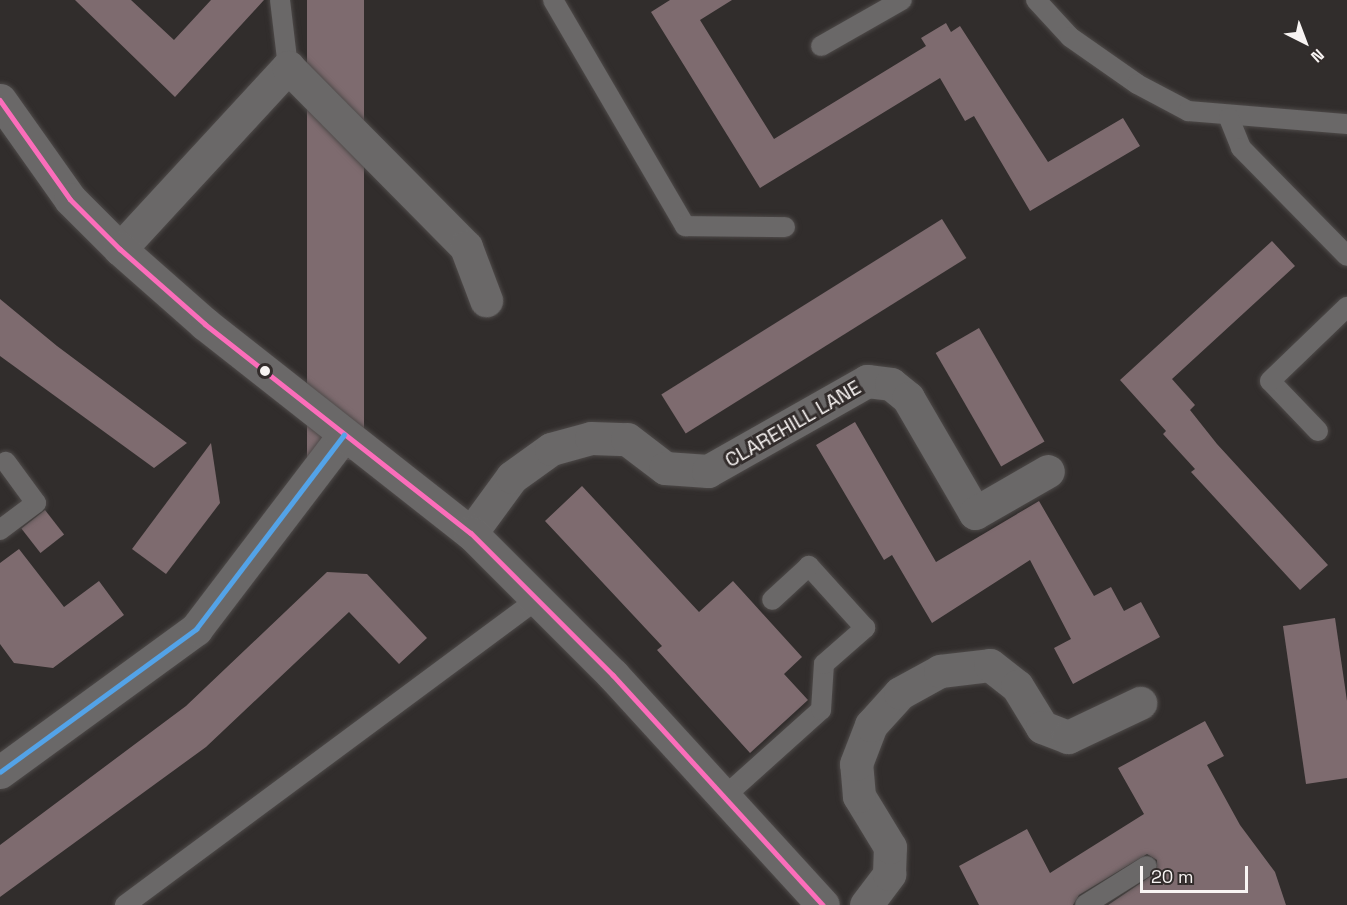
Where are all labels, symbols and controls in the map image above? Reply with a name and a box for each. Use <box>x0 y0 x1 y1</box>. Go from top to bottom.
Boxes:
north arrow <box>1275 12 1335 72</box>
text: N <box>1306 44 1328 67</box>
unlabelled marker <box>259 365 271 377</box>
street label: CLAREHILL LANE <box>721 375 865 473</box>
scale bar <box>1143 854 1251 892</box>
text: 20 m <box>1151 865 1194 888</box>

